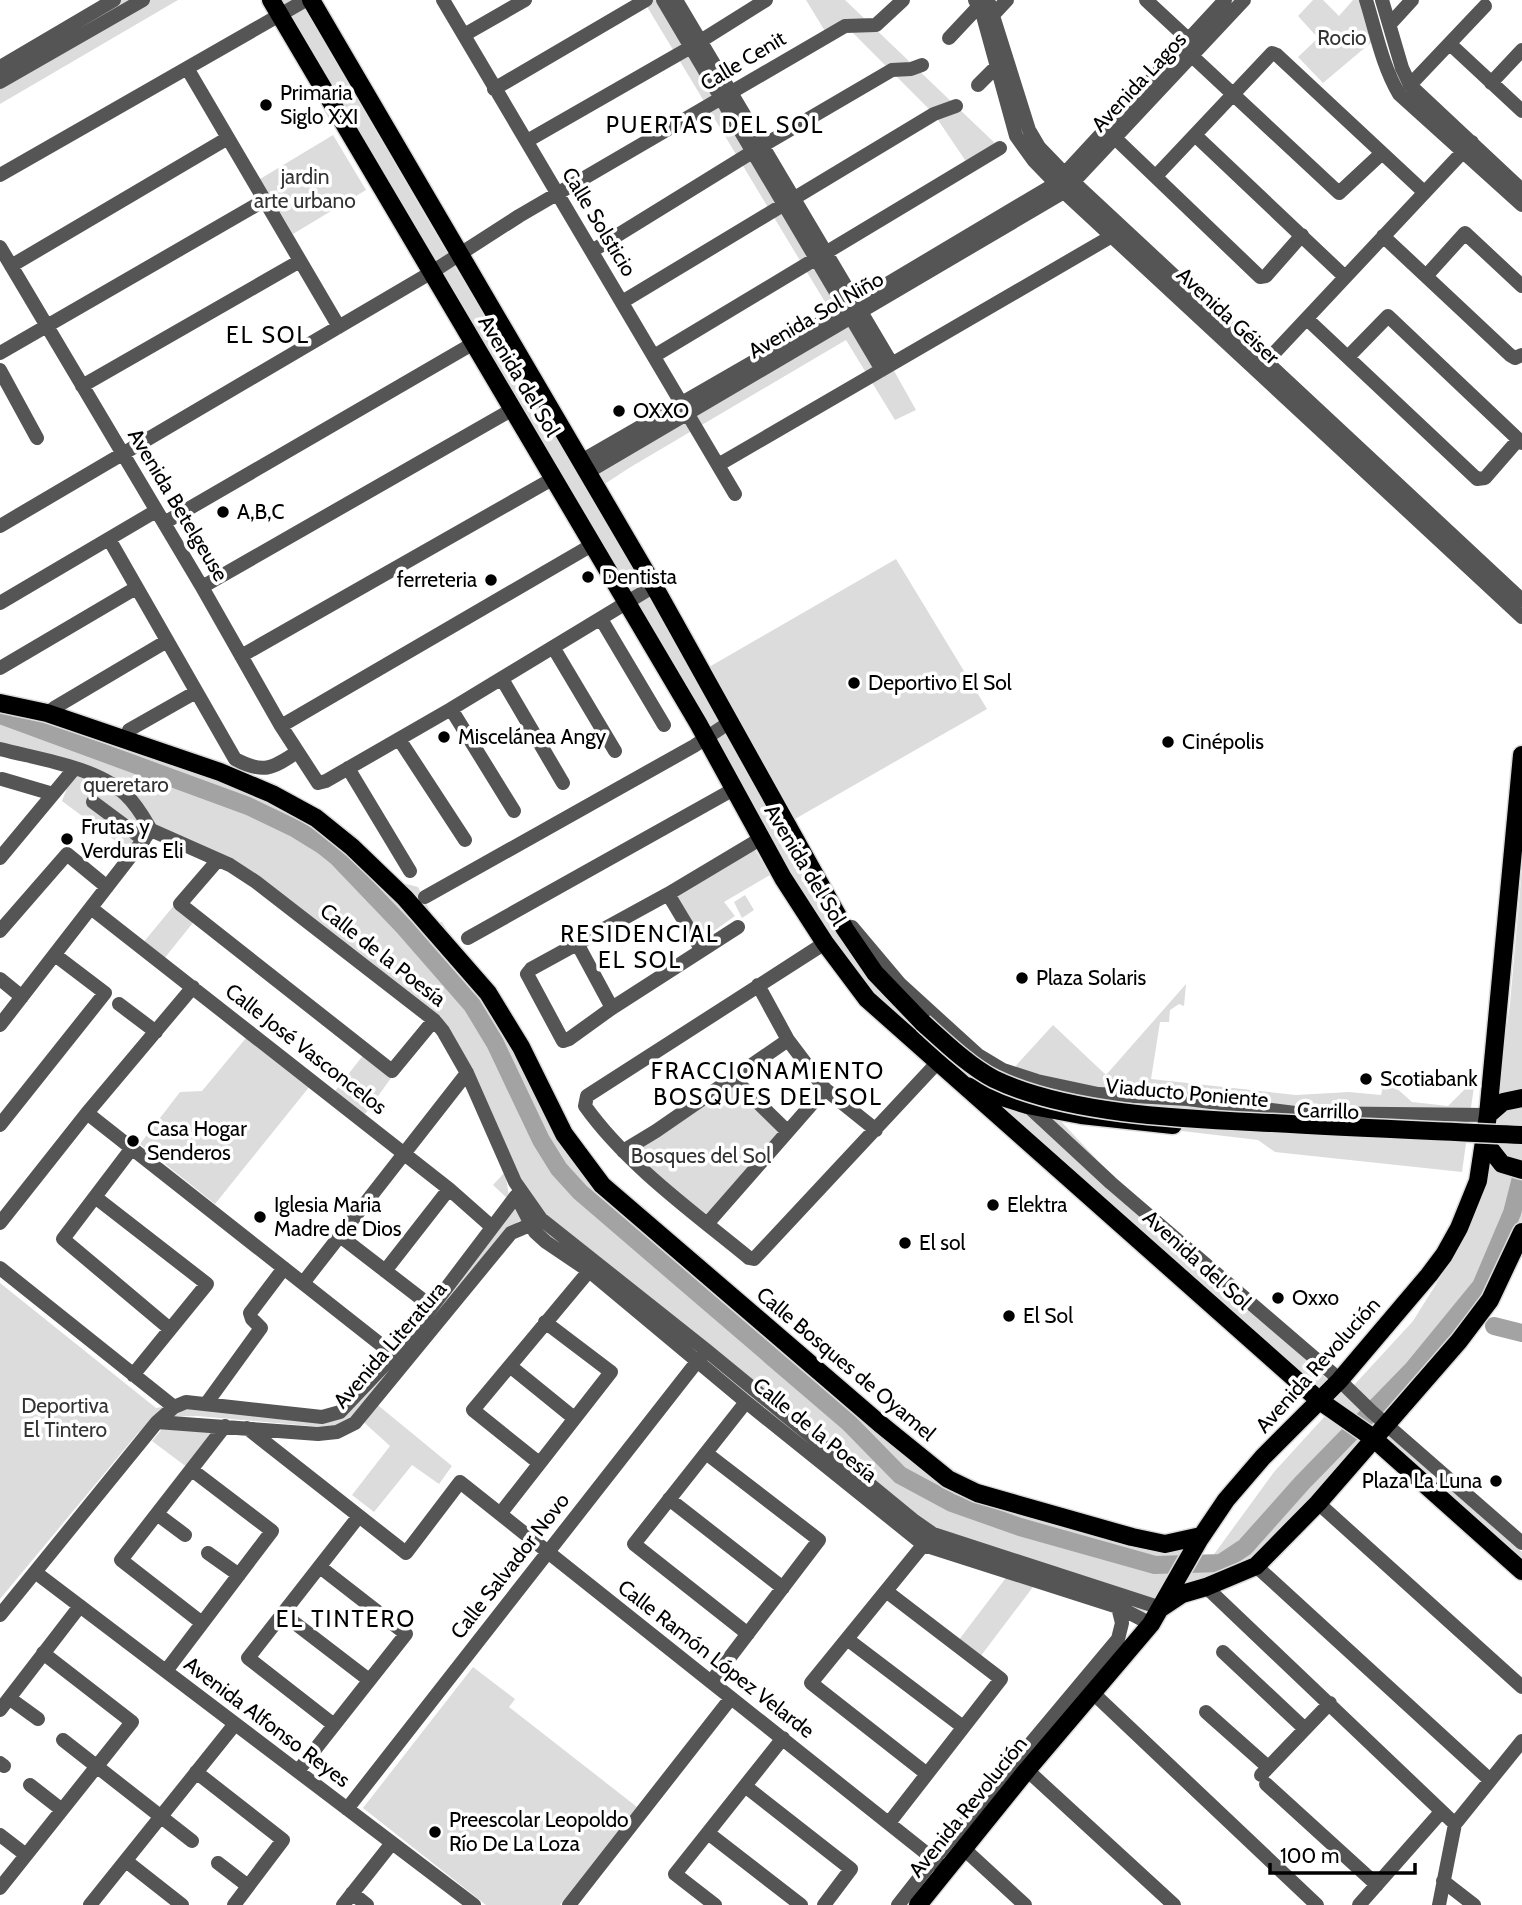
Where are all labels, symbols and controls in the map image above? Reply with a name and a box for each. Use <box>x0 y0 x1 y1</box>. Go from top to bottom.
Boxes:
street label: Calle Cenit <box>696 25 790 96</box>
park label: Rocio <box>1317 25 1367 50</box>
street label: Avenida Lagos <box>1086 26 1191 137</box>
place label: Primaria Siglo XXI <box>280 80 358 129</box>
marker: Primaria Siglo XXI <box>258 97 274 113</box>
district label: PUERTAS DEL SOL <box>606 111 824 139</box>
street label: Calle Solsticio <box>557 163 642 281</box>
park label: jardin arte urbano <box>254 164 356 213</box>
street label: Avenida Géiser <box>1172 262 1285 370</box>
street label: Avenida Sol Niño <box>744 266 888 363</box>
street label: Avenida del Sol <box>474 311 565 441</box>
district label: EL SOL <box>226 321 310 349</box>
place label: OXXO <box>633 398 689 423</box>
marker: OXXO <box>611 403 627 419</box>
street label: Avenida Betelgeuse <box>123 424 234 586</box>
place label: A,B,C <box>237 499 285 524</box>
marker: A,B,C <box>215 504 231 520</box>
place label: Dentista <box>602 564 677 589</box>
place label: ferreteria <box>397 567 477 592</box>
marker: Dentista <box>580 569 596 585</box>
marker: ferreteria <box>483 572 499 588</box>
place label: Deportivo El Sol <box>868 670 1012 695</box>
marker: Deportivo El Sol <box>846 675 862 691</box>
place label: Miscelánea Angy <box>458 724 607 749</box>
marker: Miscelánea Angy <box>436 729 452 745</box>
place label: Cinépolis <box>1182 729 1264 754</box>
marker: Cinépolis <box>1160 734 1176 750</box>
park label: queretaro <box>83 772 169 797</box>
street label: Avenida del Sol <box>760 800 851 930</box>
place label: Frutas y Verduras Eli <box>81 814 183 863</box>
marker: Frutas y Verduras Eli <box>59 831 75 847</box>
street label: Calle de la Poesía <box>316 898 451 1011</box>
district label: RESIDENCIAL EL SOL <box>560 920 720 974</box>
place label: Plaza Solaris <box>1036 965 1147 990</box>
marker: Plaza Solaris <box>1014 970 1030 986</box>
street label: Calle José Vasconcelos <box>221 978 392 1120</box>
district label: FRACCIONAMIENTO BOSQUES DEL SOL <box>651 1057 885 1111</box>
place label: Scotiabank <box>1380 1066 1478 1091</box>
marker: Scotiabank <box>1358 1071 1374 1087</box>
street label: Viaducto Poniente <box>1105 1073 1270 1112</box>
street label: Carrillo <box>1297 1097 1359 1124</box>
place label: Casa Hogar Senderos <box>147 1116 247 1165</box>
marker: Casa Hogar Senderos <box>125 1133 141 1149</box>
park label: Bosques del Sol <box>631 1143 771 1168</box>
place label: Iglesia Maria Madre de Dios <box>274 1192 402 1241</box>
place label: Elektra <box>1007 1192 1067 1217</box>
marker: Elektra <box>985 1197 1001 1213</box>
street label: Avenida del Sol <box>1138 1205 1256 1315</box>
marker: Iglesia Maria Madre de Dios <box>252 1209 268 1225</box>
place label: El sol <box>919 1230 966 1255</box>
marker: El sol <box>897 1235 913 1251</box>
street label: Avenida Literatura <box>328 1276 451 1413</box>
street label: Calle Bosques de Oyamel <box>752 1281 941 1446</box>
place label: Oxxo <box>1292 1285 1339 1310</box>
marker: Oxxo <box>1270 1290 1286 1306</box>
street label: Avenida Revolución <box>1250 1292 1385 1438</box>
place label: El Sol <box>1023 1303 1073 1328</box>
marker: El Sol <box>1001 1308 1017 1324</box>
street label: Calle de la Poesía <box>748 1372 882 1487</box>
park label: Deportiva El Tintero <box>21 1393 109 1442</box>
place label: Plaza La Luna <box>1362 1468 1482 1493</box>
marker: Plaza La Luna <box>1488 1473 1504 1489</box>
street label: Calle Salvador Novo <box>445 1488 574 1643</box>
street label: Calle Ramón López Velarde <box>613 1574 820 1743</box>
district label: EL TINTERO <box>276 1605 416 1633</box>
street label: Avenida Alfonso Reyes <box>179 1651 355 1792</box>
street label: Avenida Revolución <box>903 1731 1032 1882</box>
place label: Preescolar Leopoldo Río De La Loza <box>449 1807 629 1856</box>
marker: Preescolar Leopoldo Río De La Loza <box>427 1824 443 1840</box>
scale bar <box>1270 1832 1415 1876</box>
text: 100 m <box>1280 1843 1339 1868</box>

